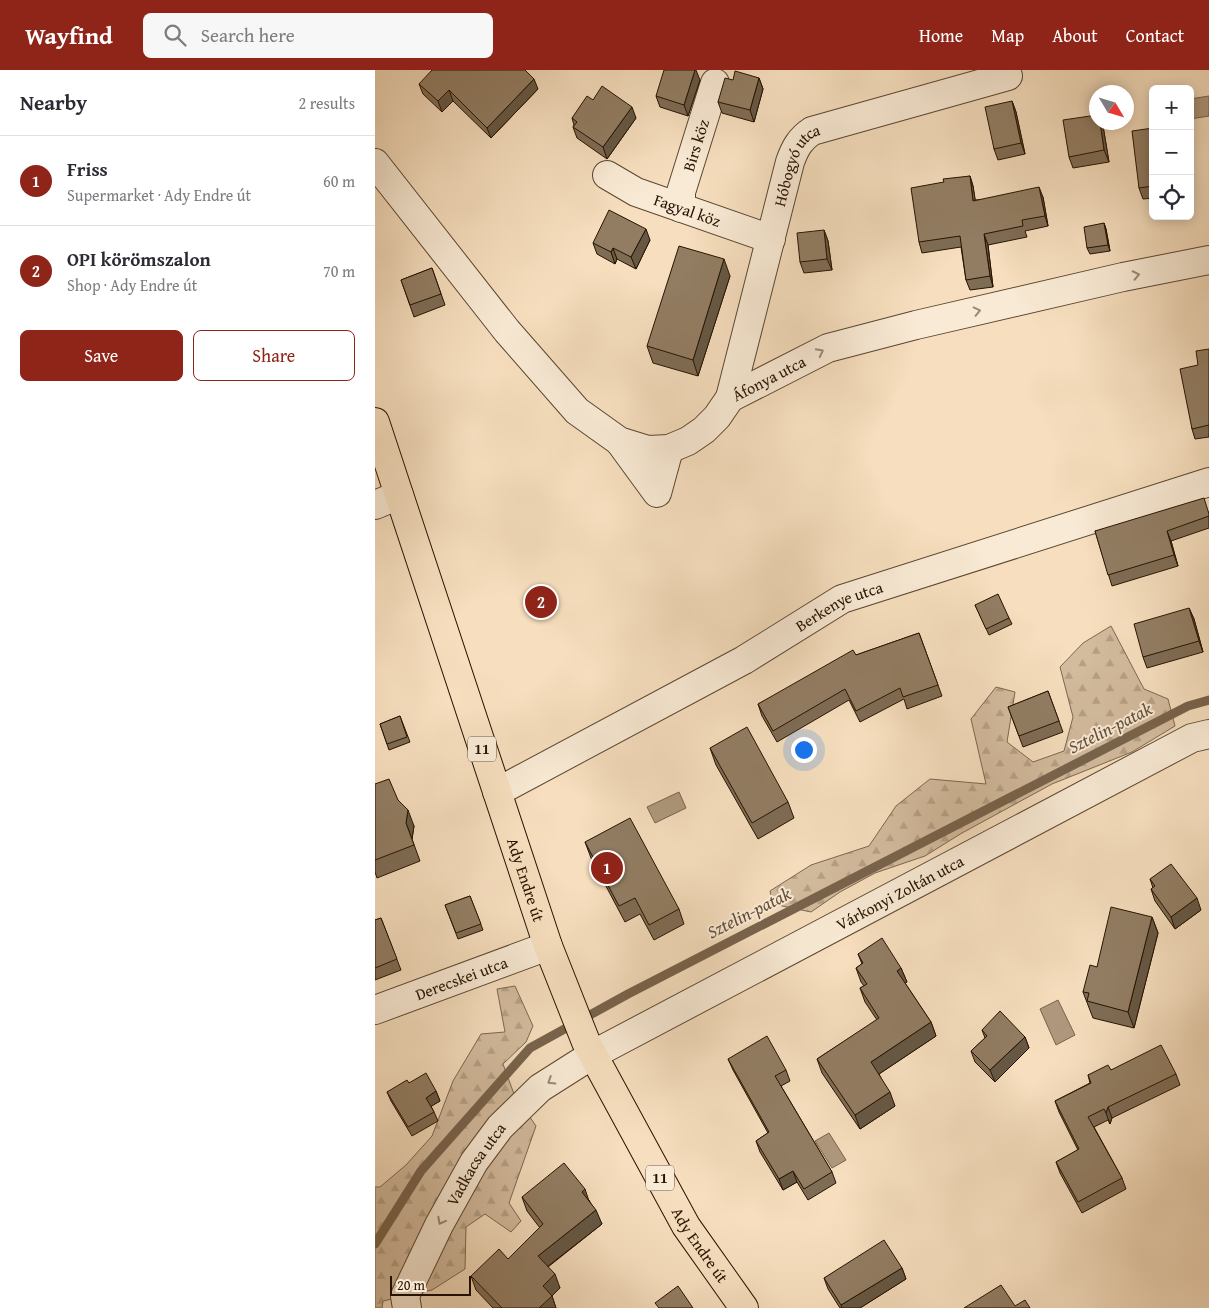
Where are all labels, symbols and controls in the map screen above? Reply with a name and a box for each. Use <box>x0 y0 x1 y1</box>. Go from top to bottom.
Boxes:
search box <box>143 13 493 58</box>
text: Wayfind <box>25 18 113 53</box>
icon: search <box>161 21 189 49</box>
text: Search here <box>201 21 295 49</box>
text: Home <box>919 22 963 49</box>
text: Map <box>991 22 1024 49</box>
text: About <box>1052 22 1098 49</box>
text: Contact <box>1126 22 1184 49</box>
north arrow <box>1089 85 1134 130</box>
map controls <box>1149 85 1194 220</box>
button: + <box>1149 85 1194 130</box>
text: Nearby <box>20 87 87 118</box>
text: 2 results <box>298 91 355 115</box>
street label: Birs köz <box>676 116 715 174</box>
street label: Hóbogyó utca <box>767 117 823 209</box>
button: − <box>1149 130 1194 175</box>
text: Friss <box>67 155 108 183</box>
text: 1 <box>32 169 40 193</box>
text: 60 m <box>323 169 355 193</box>
button: locate <box>1149 175 1194 220</box>
text: Supermarket · Ady Endre út <box>67 183 251 207</box>
street label: Fagyal köz <box>651 187 724 233</box>
text: OPI körömszalon <box>67 245 211 273</box>
text: 2 <box>32 259 40 283</box>
text: 70 m <box>323 259 355 283</box>
one-way arrow <box>1131 270 1140 281</box>
text: Shop · Ady Endre út <box>67 273 197 297</box>
one-way arrow <box>973 306 982 317</box>
button: Save <box>20 330 183 381</box>
button: Share <box>193 330 355 381</box>
one-way arrow <box>815 347 824 358</box>
street label: Áfonya utca <box>728 349 810 407</box>
street label: Berkenye utca <box>791 575 886 637</box>
pin: 2 <box>525 583 557 621</box>
water label: Sztelin-patak <box>1063 695 1157 760</box>
road number: 11 <box>468 736 496 762</box>
your location <box>791 737 817 763</box>
street label: Ady Endre út <box>501 835 551 925</box>
pin: 1 <box>591 849 623 887</box>
street label: Várkonyi Zoltán utca <box>832 849 968 936</box>
water label: Sztelin-patak <box>702 880 796 945</box>
street label: Derecskei utca <box>412 950 511 1006</box>
one-way arrow <box>547 1075 556 1085</box>
street label: Vadkacsa utca <box>440 1117 512 1210</box>
road number: 11 <box>646 1166 674 1190</box>
street label: Ady Endre út <box>666 1203 735 1288</box>
one-way arrow <box>437 1216 447 1225</box>
scale bar <box>390 1273 471 1296</box>
text: 20 m <box>397 1275 425 1295</box>

